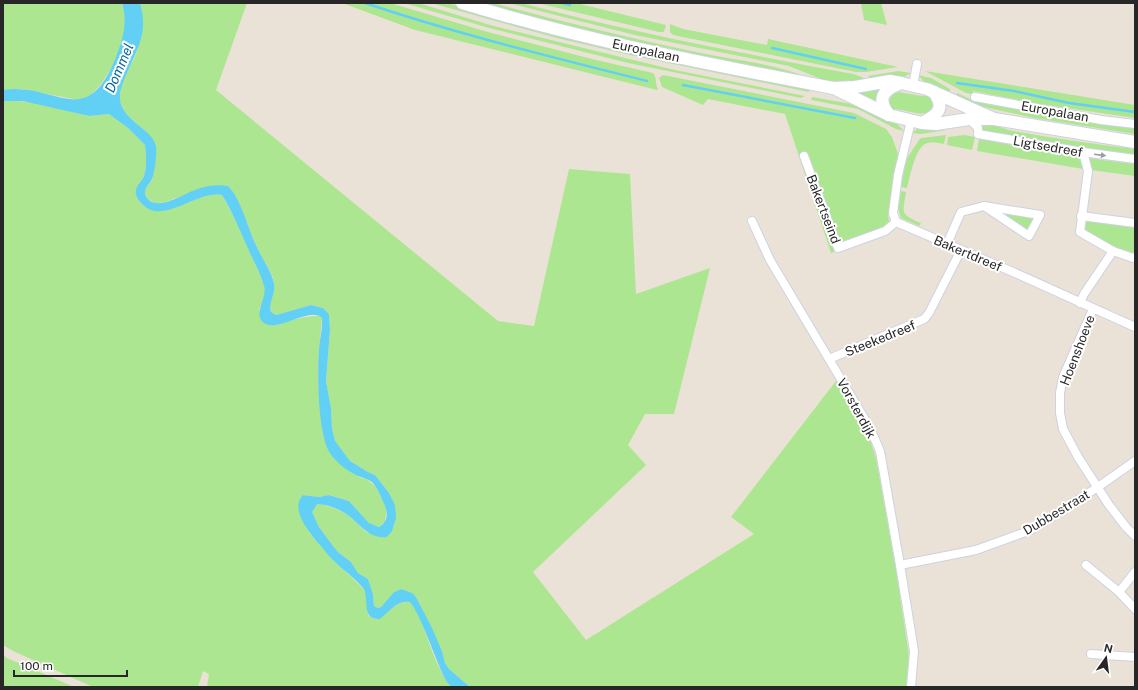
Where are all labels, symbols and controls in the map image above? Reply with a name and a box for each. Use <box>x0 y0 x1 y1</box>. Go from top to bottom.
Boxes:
street label: Europalaan <box>611 36 681 65</box>
water label: Dommel <box>101 41 137 95</box>
street label: Europalaan <box>1020 98 1090 125</box>
street label: Ligtsedreef <box>1012 133 1084 160</box>
one-way arrow <box>1094 152 1106 158</box>
street label: Bakertseind <box>804 173 844 246</box>
street label: Bakertdreef <box>932 232 1004 275</box>
street label: Hoenshoeve <box>1057 313 1098 388</box>
street label: Steekedreef <box>843 317 918 359</box>
street label: Vorsterdijk <box>834 376 879 441</box>
street label: Dubbestraat <box>1020 487 1092 538</box>
north arrow <box>1086 638 1126 678</box>
text: N <box>1103 641 1114 655</box>
scale bar <box>14 652 127 678</box>
text: 100 m <box>20 659 53 673</box>

